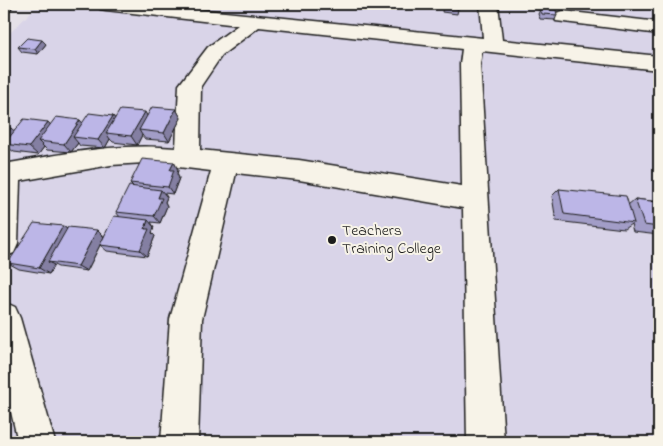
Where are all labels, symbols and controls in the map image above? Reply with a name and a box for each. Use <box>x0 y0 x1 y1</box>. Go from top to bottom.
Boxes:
place label: Teachers Training College <box>342 219 442 261</box>
marker: Teachers Training College <box>326 234 338 246</box>

